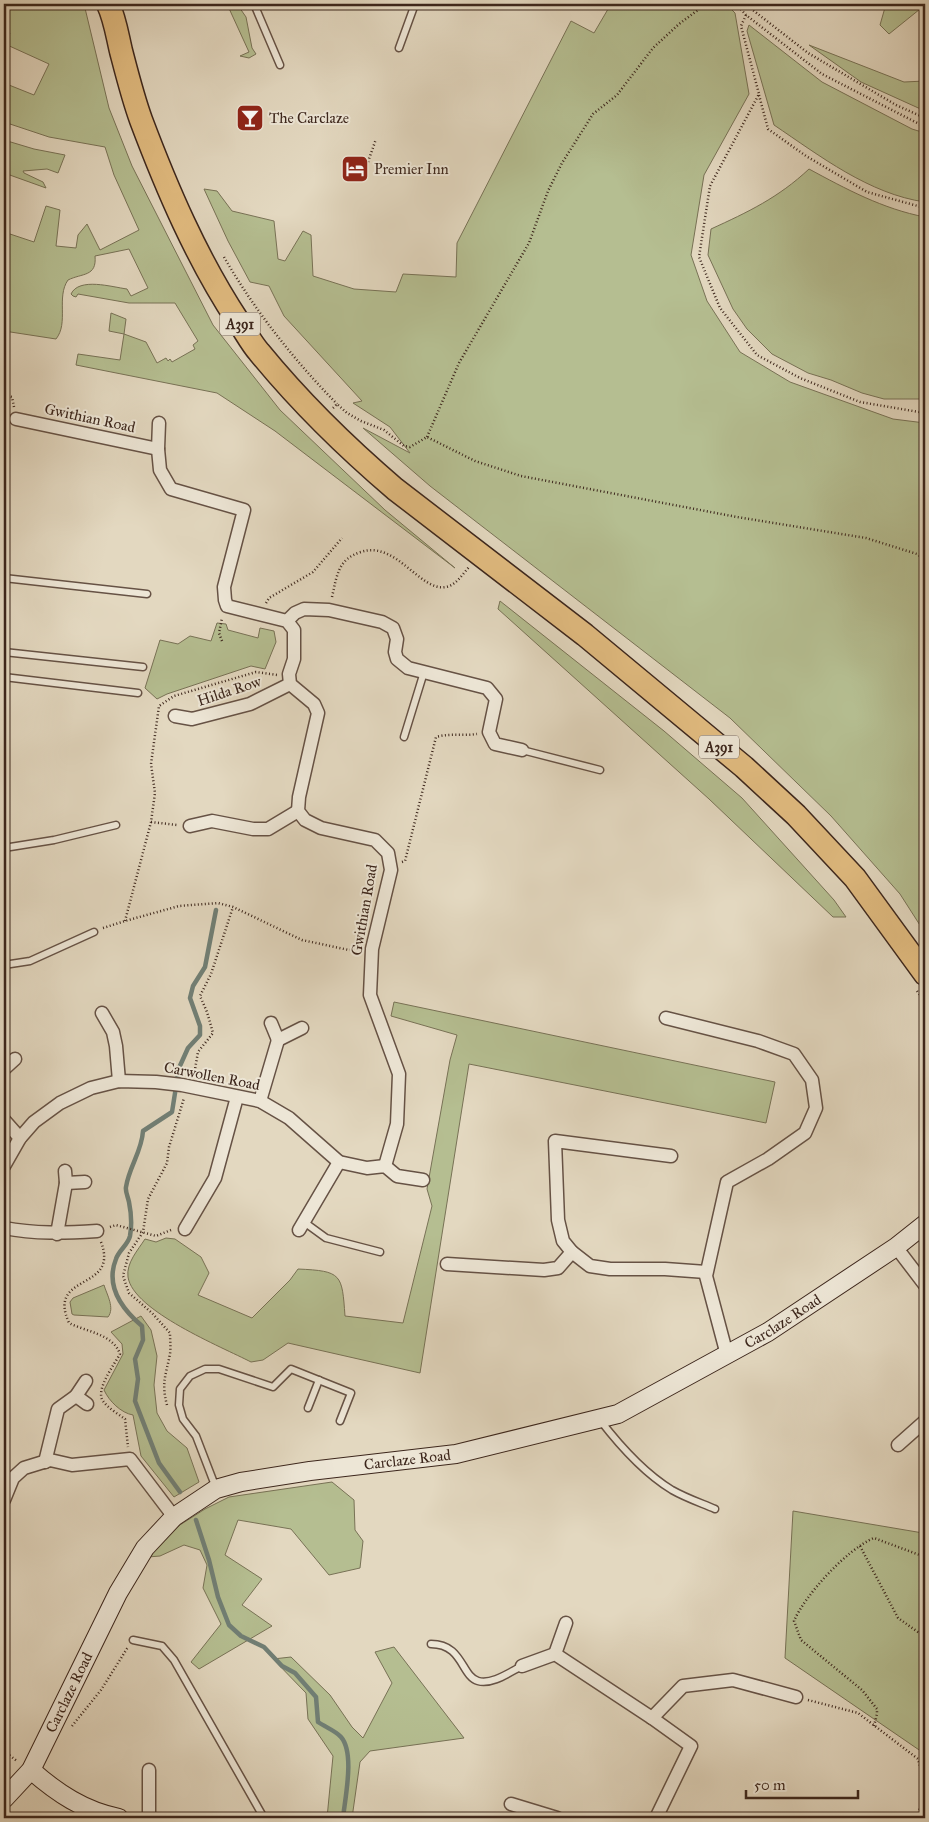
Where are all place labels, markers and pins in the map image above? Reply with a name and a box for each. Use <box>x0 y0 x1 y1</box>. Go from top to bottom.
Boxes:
bar icon: The Carclaze <box>235 103 265 133</box>
place label: The Carclaze <box>269 109 349 127</box>
hotel icon: Premier Inn <box>340 154 370 184</box>
place label: Premier Inn <box>374 160 449 178</box>

